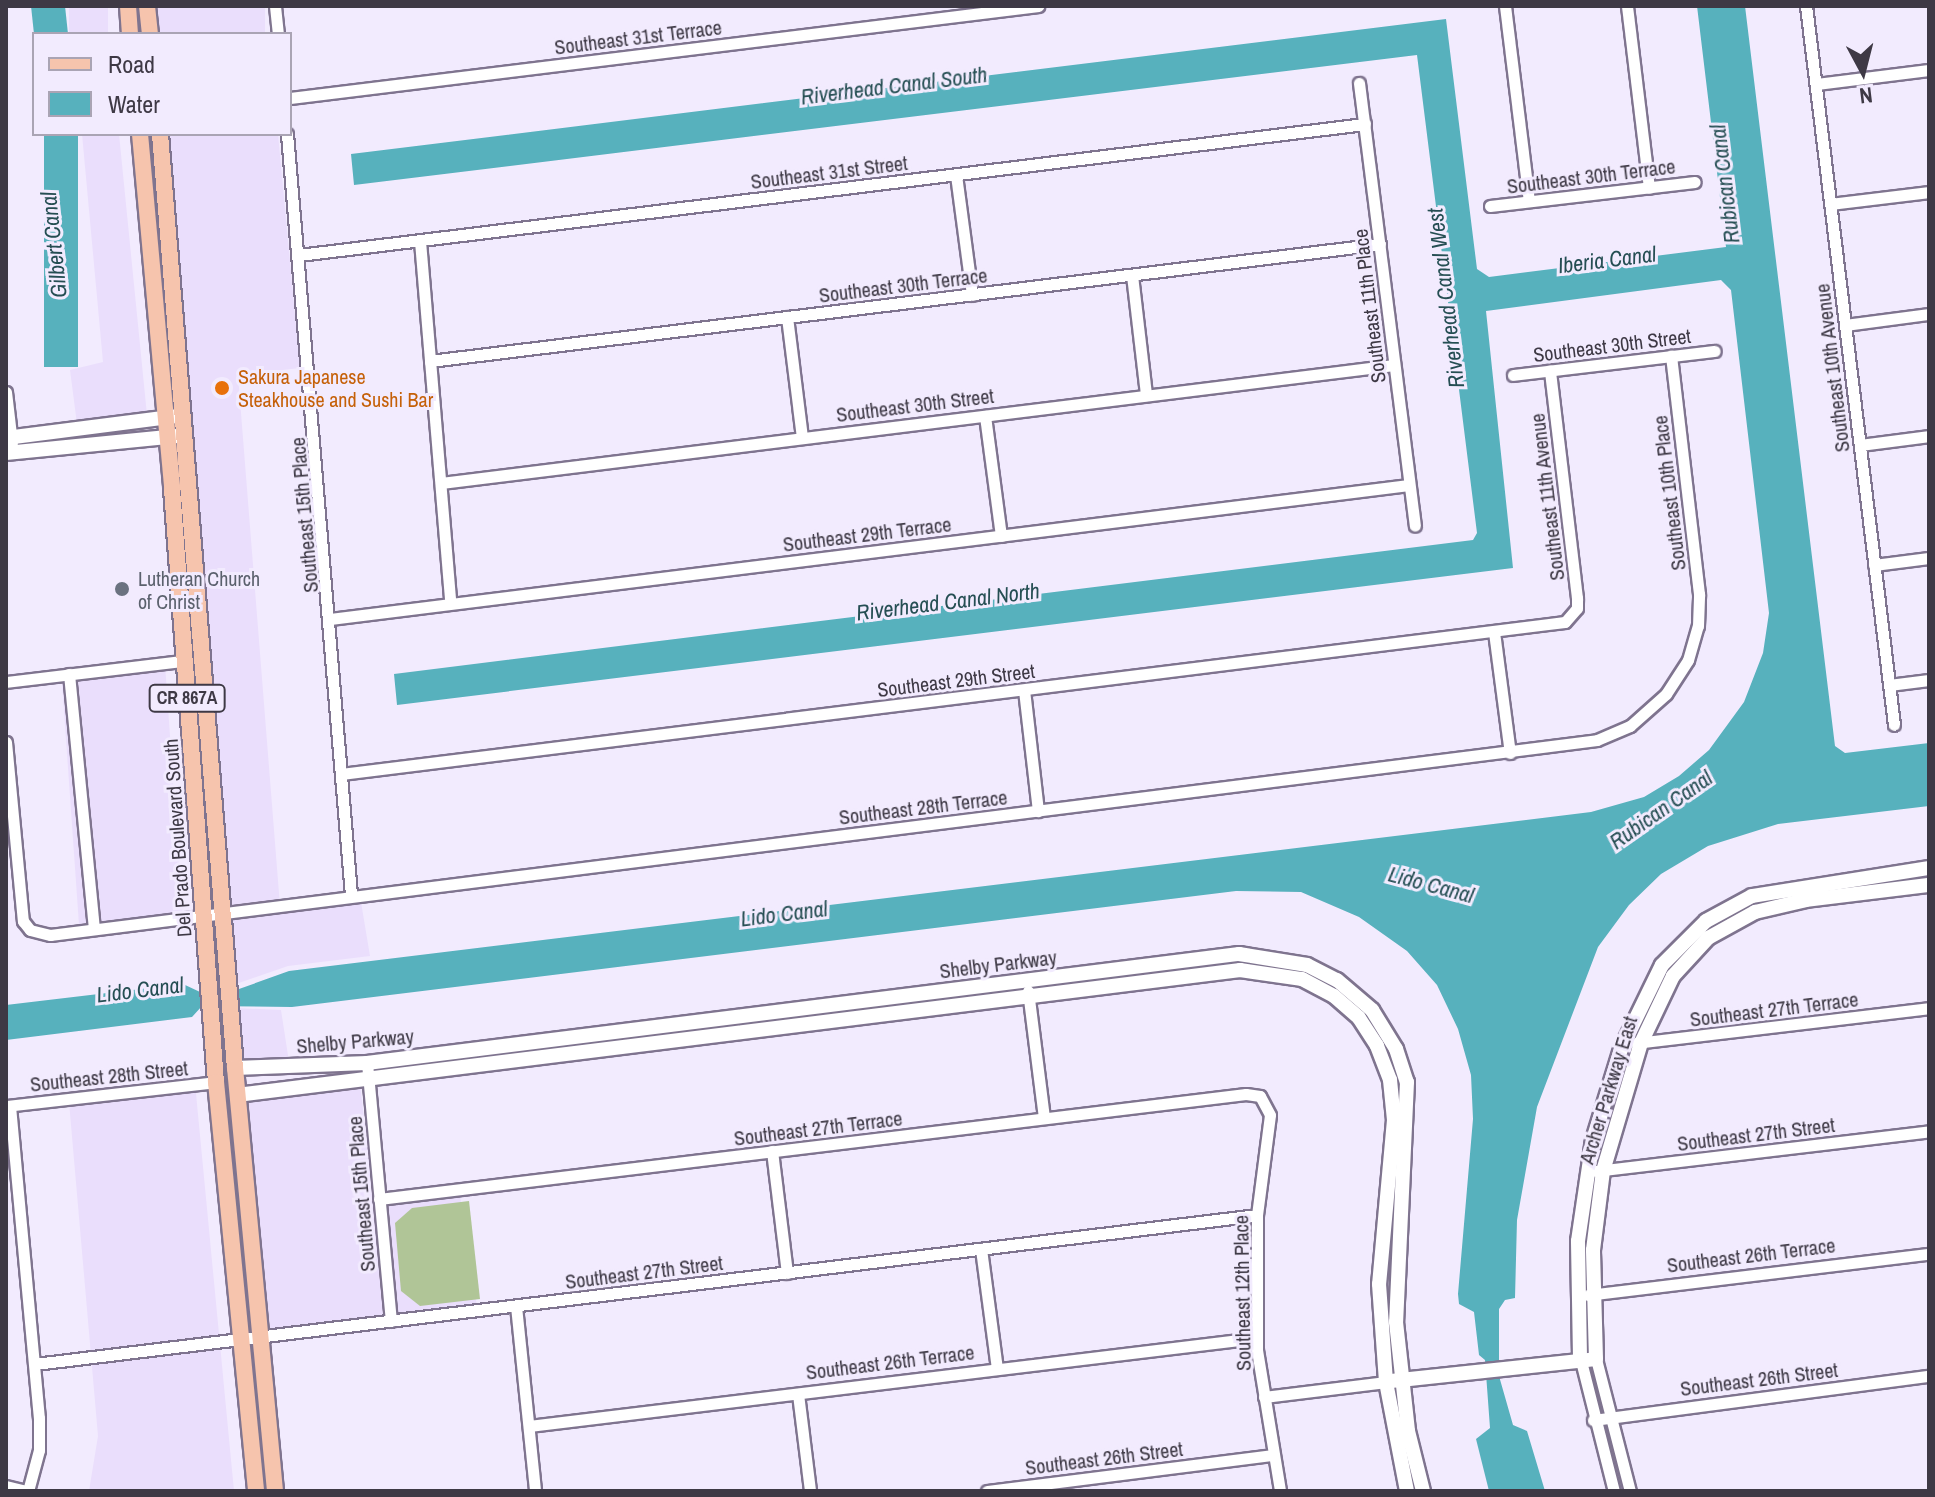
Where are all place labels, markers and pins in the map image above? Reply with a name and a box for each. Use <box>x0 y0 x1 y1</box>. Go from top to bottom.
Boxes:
place label: Sakura Japanese Steakhouse and Sushi Bar <box>238 364 433 411</box>
marker: Sakura Japanese Steakhouse and Sushi Bar <box>213 379 231 397</box>
place label: Lutheran Church of Christ <box>138 566 260 613</box>
marker: Lutheran Church of Christ <box>113 580 131 598</box>

